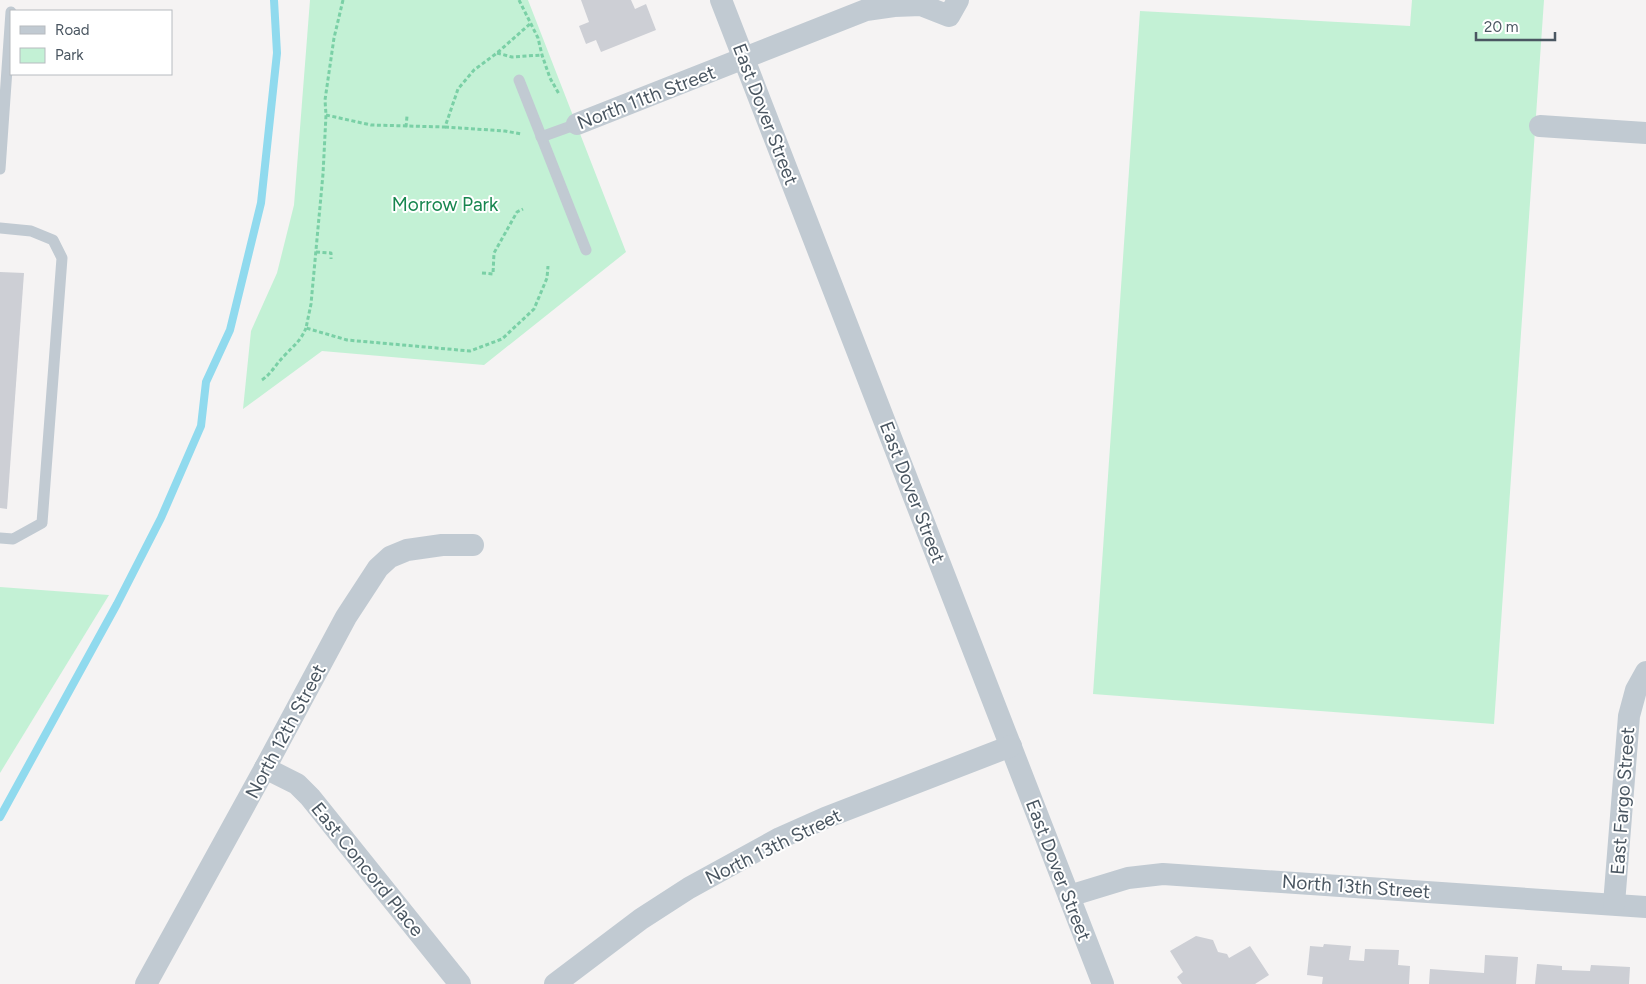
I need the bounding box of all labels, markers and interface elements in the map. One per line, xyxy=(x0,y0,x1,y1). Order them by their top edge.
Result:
legend xyxy=(10,10,172,75)
scale bar xyxy=(1476,10,1555,42)
text: 20 m xyxy=(1484,18,1518,36)
text: Road xyxy=(55,21,90,39)
street label: East Dover Street xyxy=(728,40,803,188)
text: Park xyxy=(55,46,84,64)
street label: North 11th Street xyxy=(574,61,718,134)
park label: Morrow Park xyxy=(392,193,499,216)
street label: East Dover Street xyxy=(875,418,950,566)
street label: North 12th Street xyxy=(240,660,331,802)
street label: East Fargo Street xyxy=(1606,726,1639,876)
street label: East Dover Street xyxy=(1021,796,1096,944)
street label: East Concord Place xyxy=(306,798,429,941)
street label: North 13th Street xyxy=(701,804,845,889)
street label: North 13th Street xyxy=(1281,870,1431,903)

